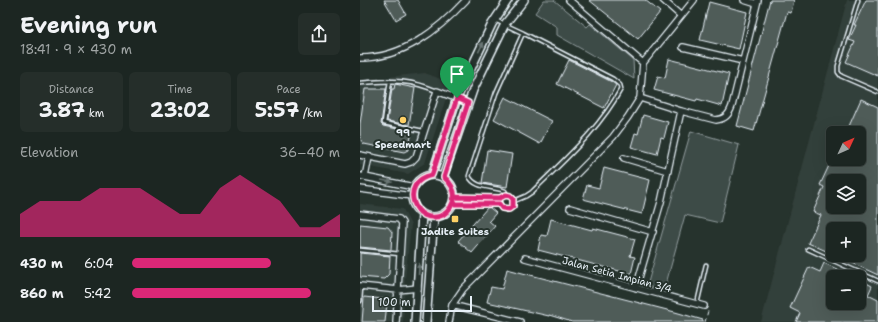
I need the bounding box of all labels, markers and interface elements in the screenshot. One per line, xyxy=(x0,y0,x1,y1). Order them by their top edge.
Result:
text: Evening run xyxy=(20,11,157,40)
button: share xyxy=(298,13,340,55)
text: 18:41 · 9 × 430 m xyxy=(20,41,132,58)
one-way arrow xyxy=(478,42,484,53)
pin xyxy=(440,57,474,98)
icon: arrive xyxy=(446,63,468,85)
text: Distance xyxy=(49,82,94,97)
text: Time xyxy=(167,82,193,97)
text: Pace xyxy=(277,82,301,97)
text: 3.87 xyxy=(38,97,85,123)
text: 23:02 xyxy=(150,97,210,123)
text: 5:57 xyxy=(255,97,299,123)
text: km xyxy=(85,106,104,121)
text: /km xyxy=(299,106,323,121)
marker: 99 Speedmart xyxy=(398,115,408,125)
place label: 99 Speedmart xyxy=(375,126,431,151)
north arrow xyxy=(826,126,866,166)
map controls xyxy=(826,126,866,310)
text: Elevation xyxy=(20,144,78,161)
text: 36–40 m xyxy=(279,144,340,161)
button: layers xyxy=(826,174,866,214)
one-way arrow xyxy=(381,178,393,184)
marker: Jadite Suites xyxy=(450,214,460,224)
button: + xyxy=(826,222,866,262)
place label: Jadite Suites xyxy=(421,225,489,238)
street label: Jalan Setia Impian 3/4 xyxy=(561,254,673,295)
text: 430 m xyxy=(20,255,63,272)
text: 6:04 xyxy=(84,255,114,272)
one-way arrow xyxy=(415,263,422,275)
button: − xyxy=(826,270,866,310)
text: 860 m xyxy=(20,285,64,302)
text: 5:42 xyxy=(84,285,112,302)
scale bar xyxy=(372,294,472,313)
text: 100 m xyxy=(378,295,411,310)

